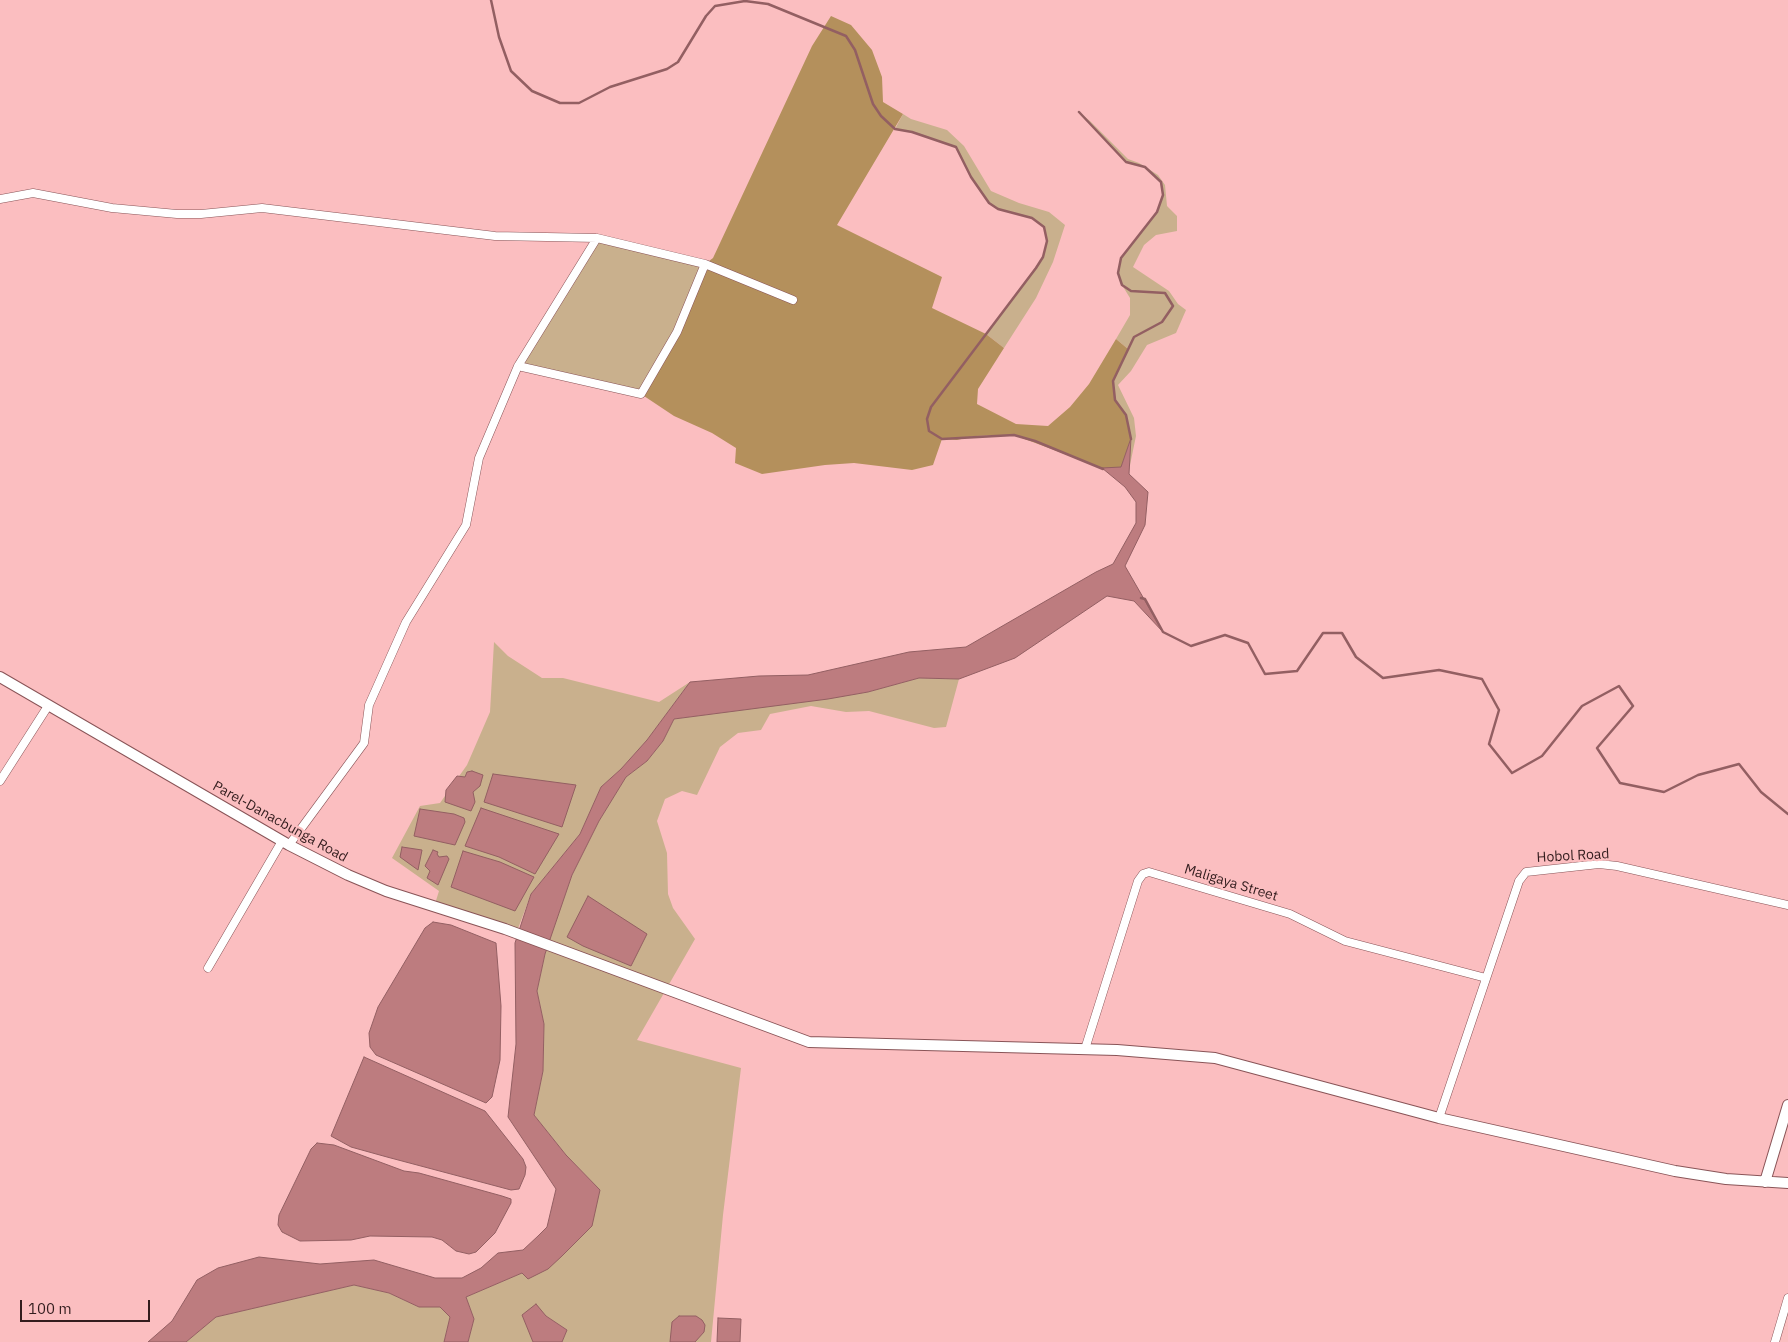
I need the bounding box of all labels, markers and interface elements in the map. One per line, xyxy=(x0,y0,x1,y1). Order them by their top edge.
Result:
street label: Parel-Danacbunga Road xyxy=(210,778,350,866)
street label: Hobol Road xyxy=(1536,846,1610,866)
street label: Maligaya Street xyxy=(1182,861,1280,905)
scale bar xyxy=(22,1290,152,1322)
text: 100 m xyxy=(28,1299,72,1318)

